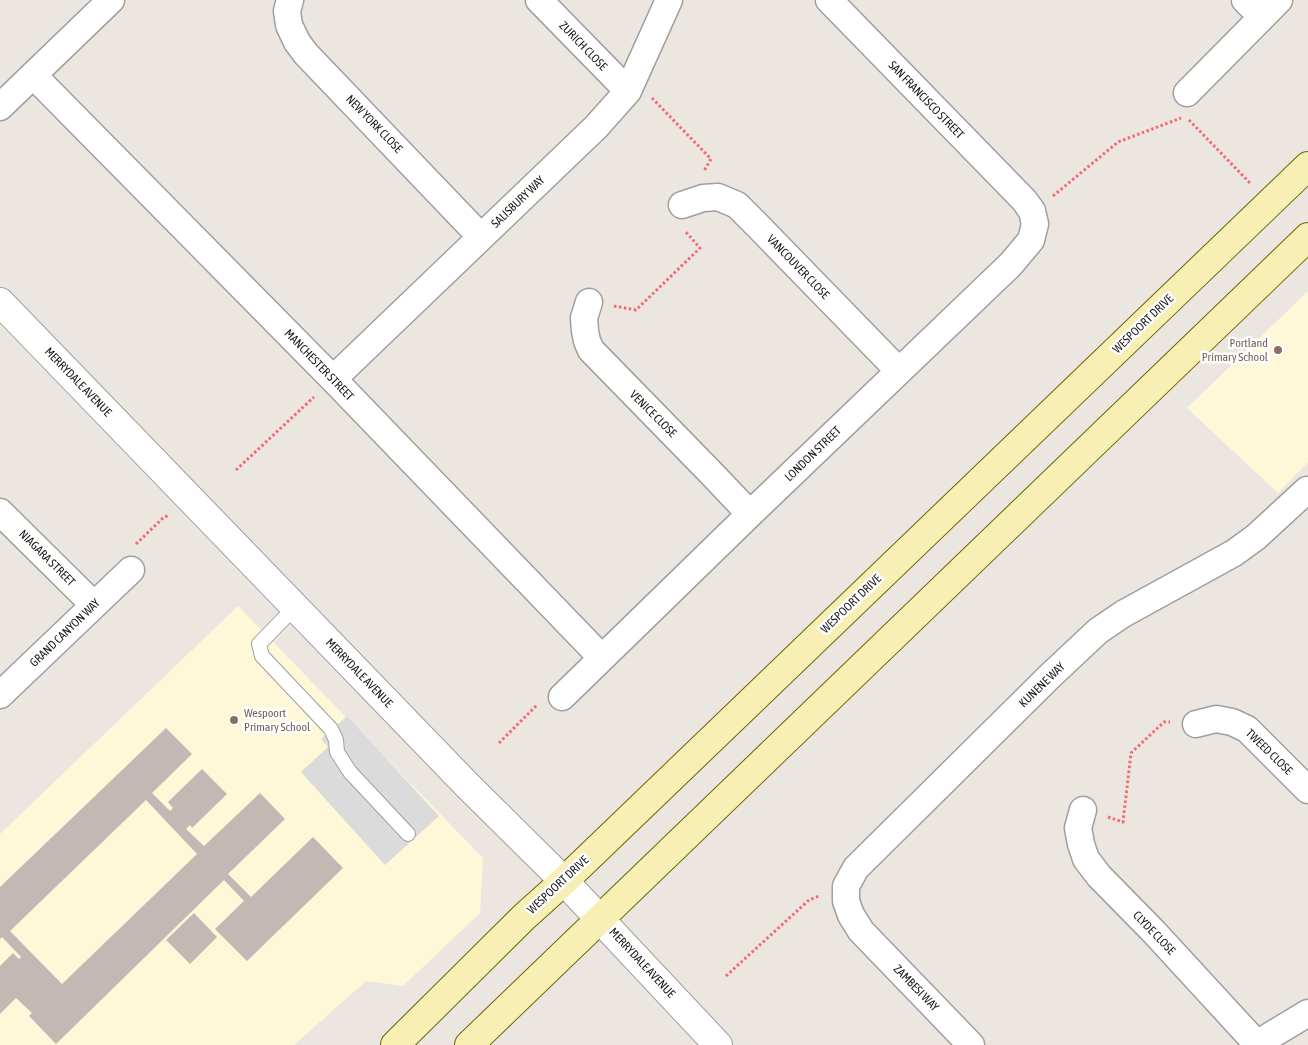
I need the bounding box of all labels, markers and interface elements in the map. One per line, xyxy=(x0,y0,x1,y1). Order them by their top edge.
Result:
street label: ZURICH CLOSE xyxy=(556,19,610,73)
street label: SAN FRANCISCO STREET xyxy=(885,58,967,142)
street label: NEW YORK CLOSE xyxy=(343,92,405,156)
street label: SALISBURY WAY xyxy=(488,173,548,231)
street label: VANCOUVER CLOSE xyxy=(764,232,832,302)
street label: WESPOORT DRIVE xyxy=(1110,292,1176,356)
street label: MANCHESTER STREET xyxy=(281,326,357,404)
place label: Portland Primary School xyxy=(1202,336,1268,364)
marker: Portland Primary School xyxy=(1272,344,1284,356)
street label: MERRYDALE AVENUE xyxy=(41,345,115,419)
street label: VENICE CLOSE xyxy=(627,388,679,440)
street label: LONDON STREET xyxy=(782,424,844,484)
street label: NIAGARA STREET xyxy=(16,527,78,589)
street label: WESPOORT DRIVE xyxy=(818,572,884,636)
street label: GRAND CANYON WAY xyxy=(27,596,103,670)
street label: MERRYDALE AVENUE xyxy=(322,636,396,710)
street label: KUNENE WAY xyxy=(1016,660,1068,710)
place label: Wespoort Primary School xyxy=(244,706,310,734)
marker: Wespoort Primary School xyxy=(228,714,240,726)
street label: TWEED CLOSE xyxy=(1243,726,1295,778)
street label: WESPOORT DRIVE xyxy=(524,853,592,917)
street label: CLYDE CLOSE xyxy=(1130,908,1178,958)
street label: MERRYDALE AVENUE xyxy=(606,925,678,1001)
street label: ZAMBESI WAY xyxy=(890,962,942,1014)

